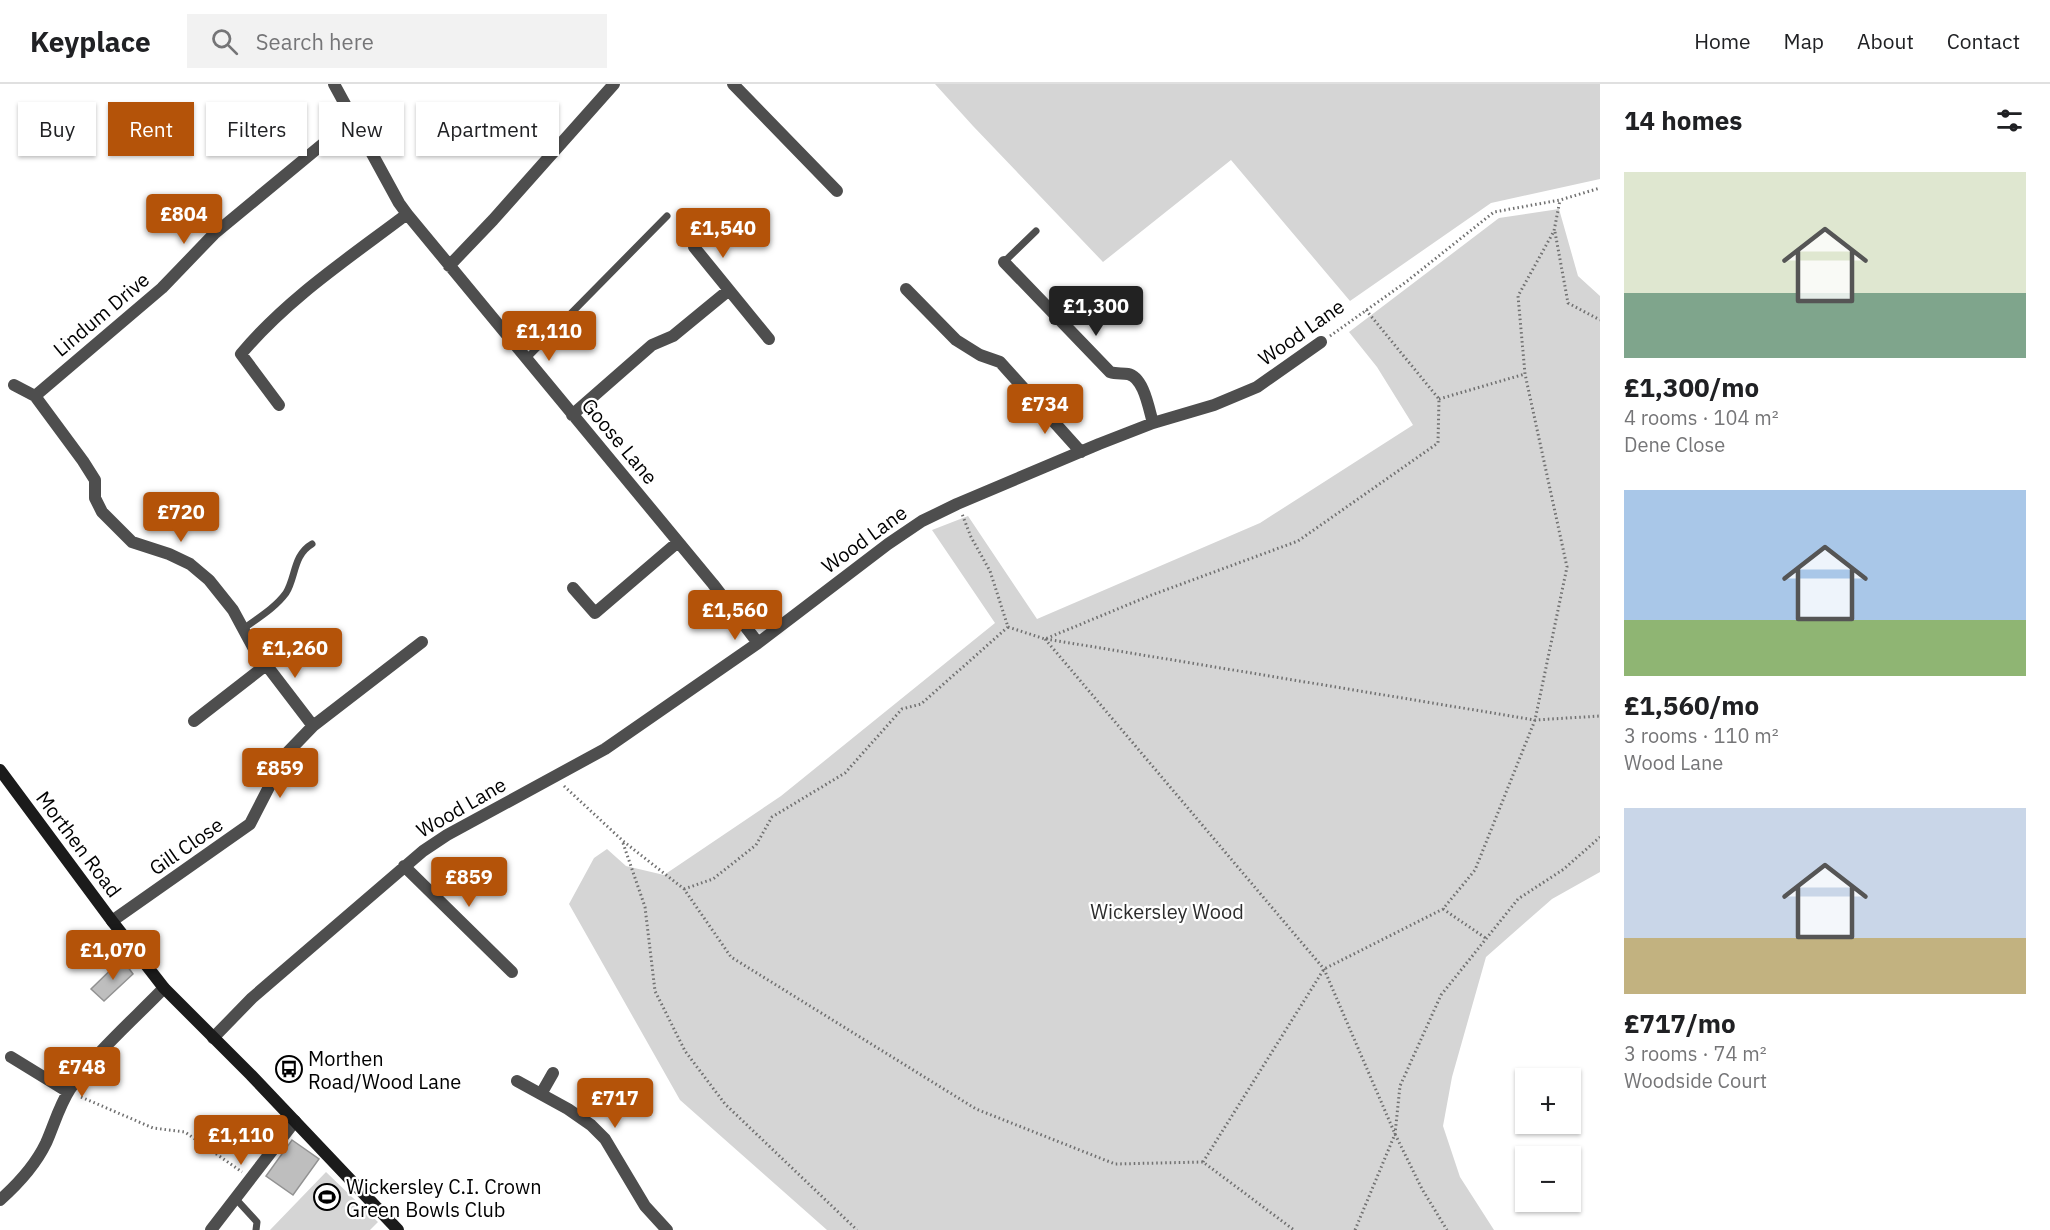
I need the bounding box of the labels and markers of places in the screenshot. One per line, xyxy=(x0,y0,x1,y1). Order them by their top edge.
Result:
pin: £804 xyxy=(148,194,220,245)
pin: £1,540 xyxy=(674,208,772,259)
pin: £1,300 xyxy=(1047,286,1145,337)
pin: £1,110 xyxy=(500,311,598,362)
pin: £734 xyxy=(1009,384,1081,435)
pin: £720 xyxy=(145,492,217,543)
pin: £1,560 xyxy=(686,590,784,641)
pin: £1,260 xyxy=(246,628,344,679)
pin: £859 xyxy=(244,748,316,799)
pin: £859 xyxy=(433,857,505,908)
pin: £1,070 xyxy=(64,930,162,981)
place label: Morthen Road/Wood Lane xyxy=(308,1045,461,1095)
pin: £748 xyxy=(46,1047,118,1098)
bus stop icon: Morthen Road/Wood Lane xyxy=(274,1054,304,1084)
pin: £717 xyxy=(579,1078,651,1129)
pin: £1,110 xyxy=(192,1115,290,1166)
place label: Wickersley C.I. Crown Green Bowls Club xyxy=(346,1173,542,1223)
sports icon: Wickersley C.I. Crown Green Bowls Club xyxy=(312,1182,342,1212)

